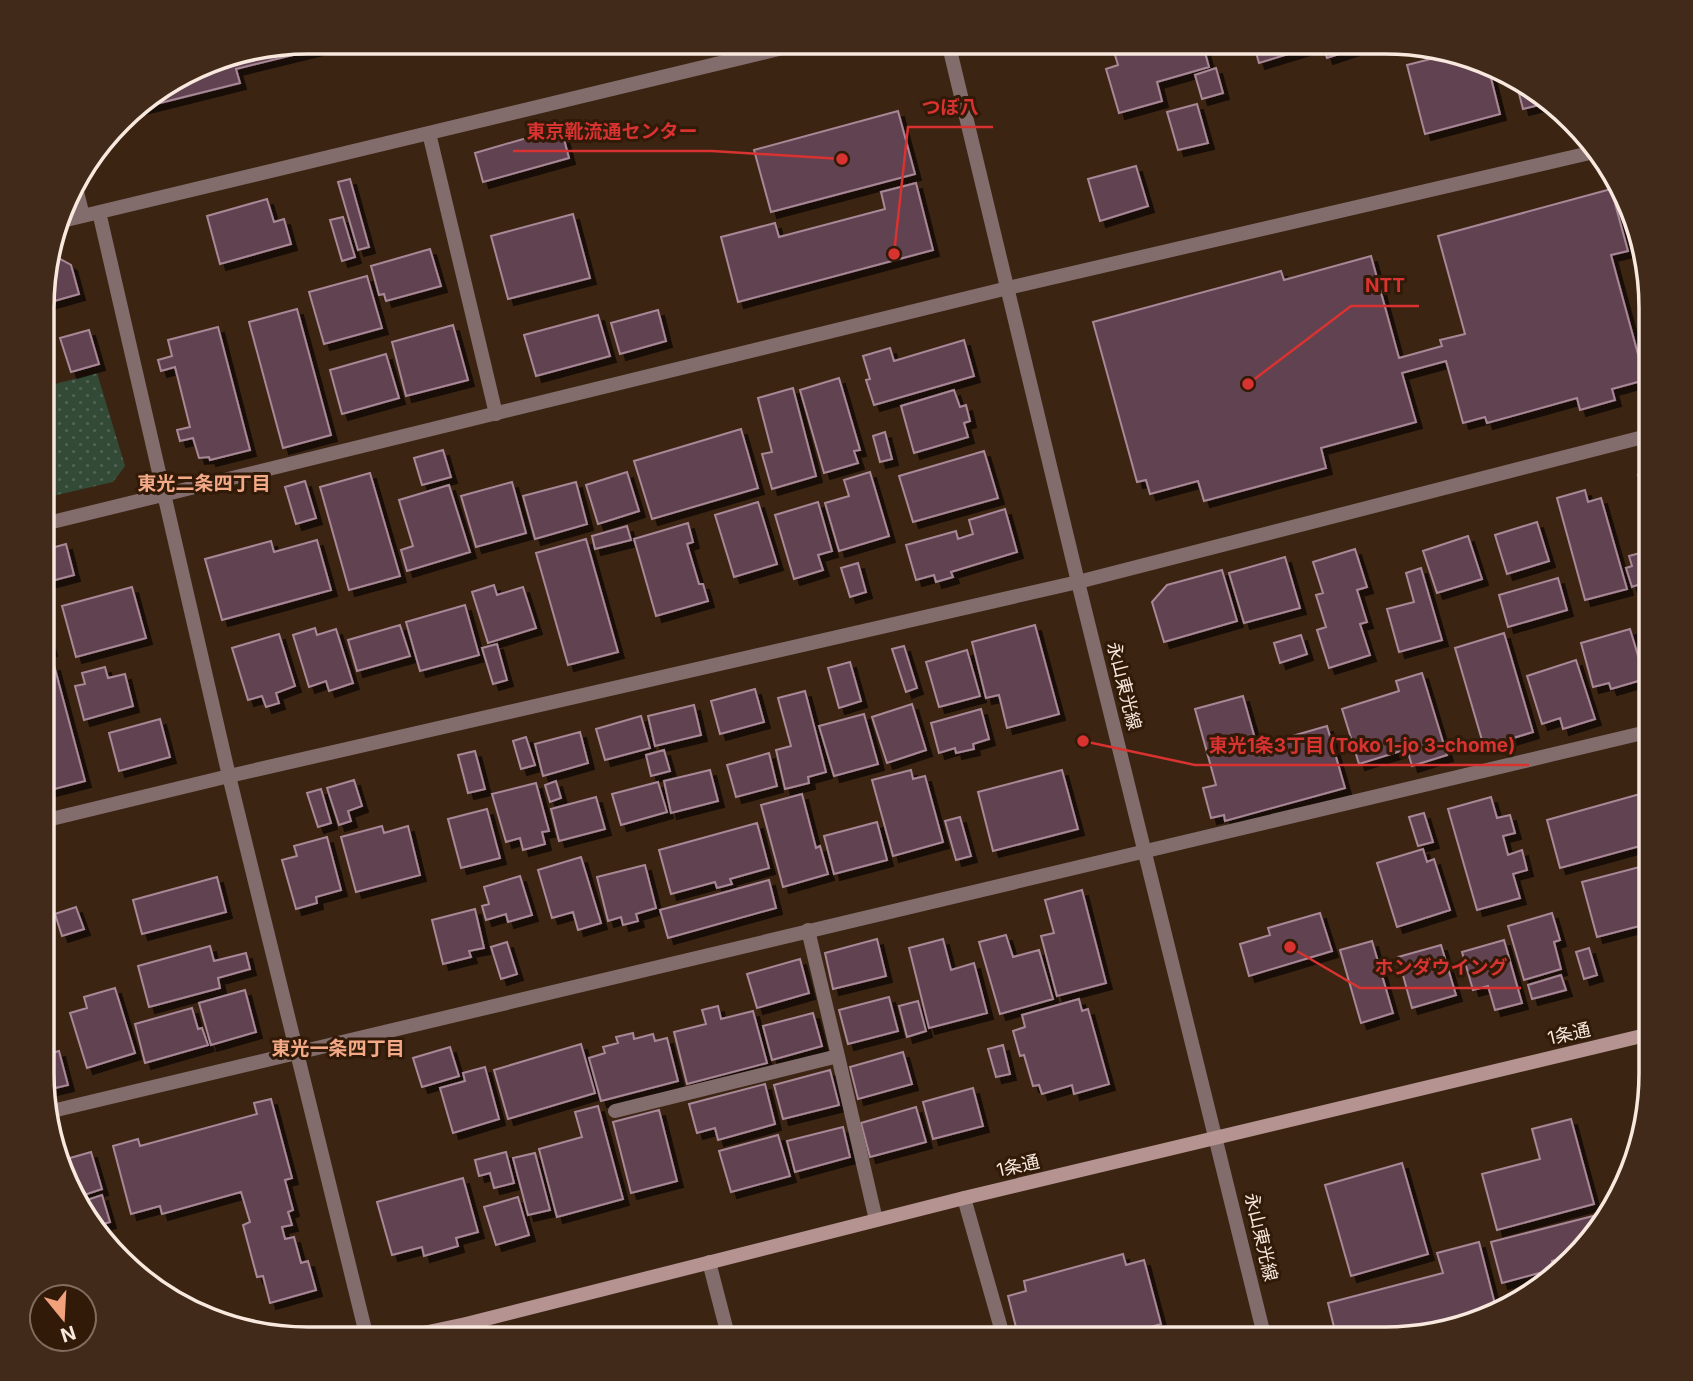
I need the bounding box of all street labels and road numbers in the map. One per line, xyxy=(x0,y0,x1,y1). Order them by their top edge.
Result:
street label: 永山東光線 xyxy=(1103,640,1146,732)
street label: 1条通 xyxy=(1545,1018,1592,1049)
street label: 1条通 xyxy=(994,1150,1041,1181)
street label: 永山東光線 xyxy=(1241,1191,1282,1283)

